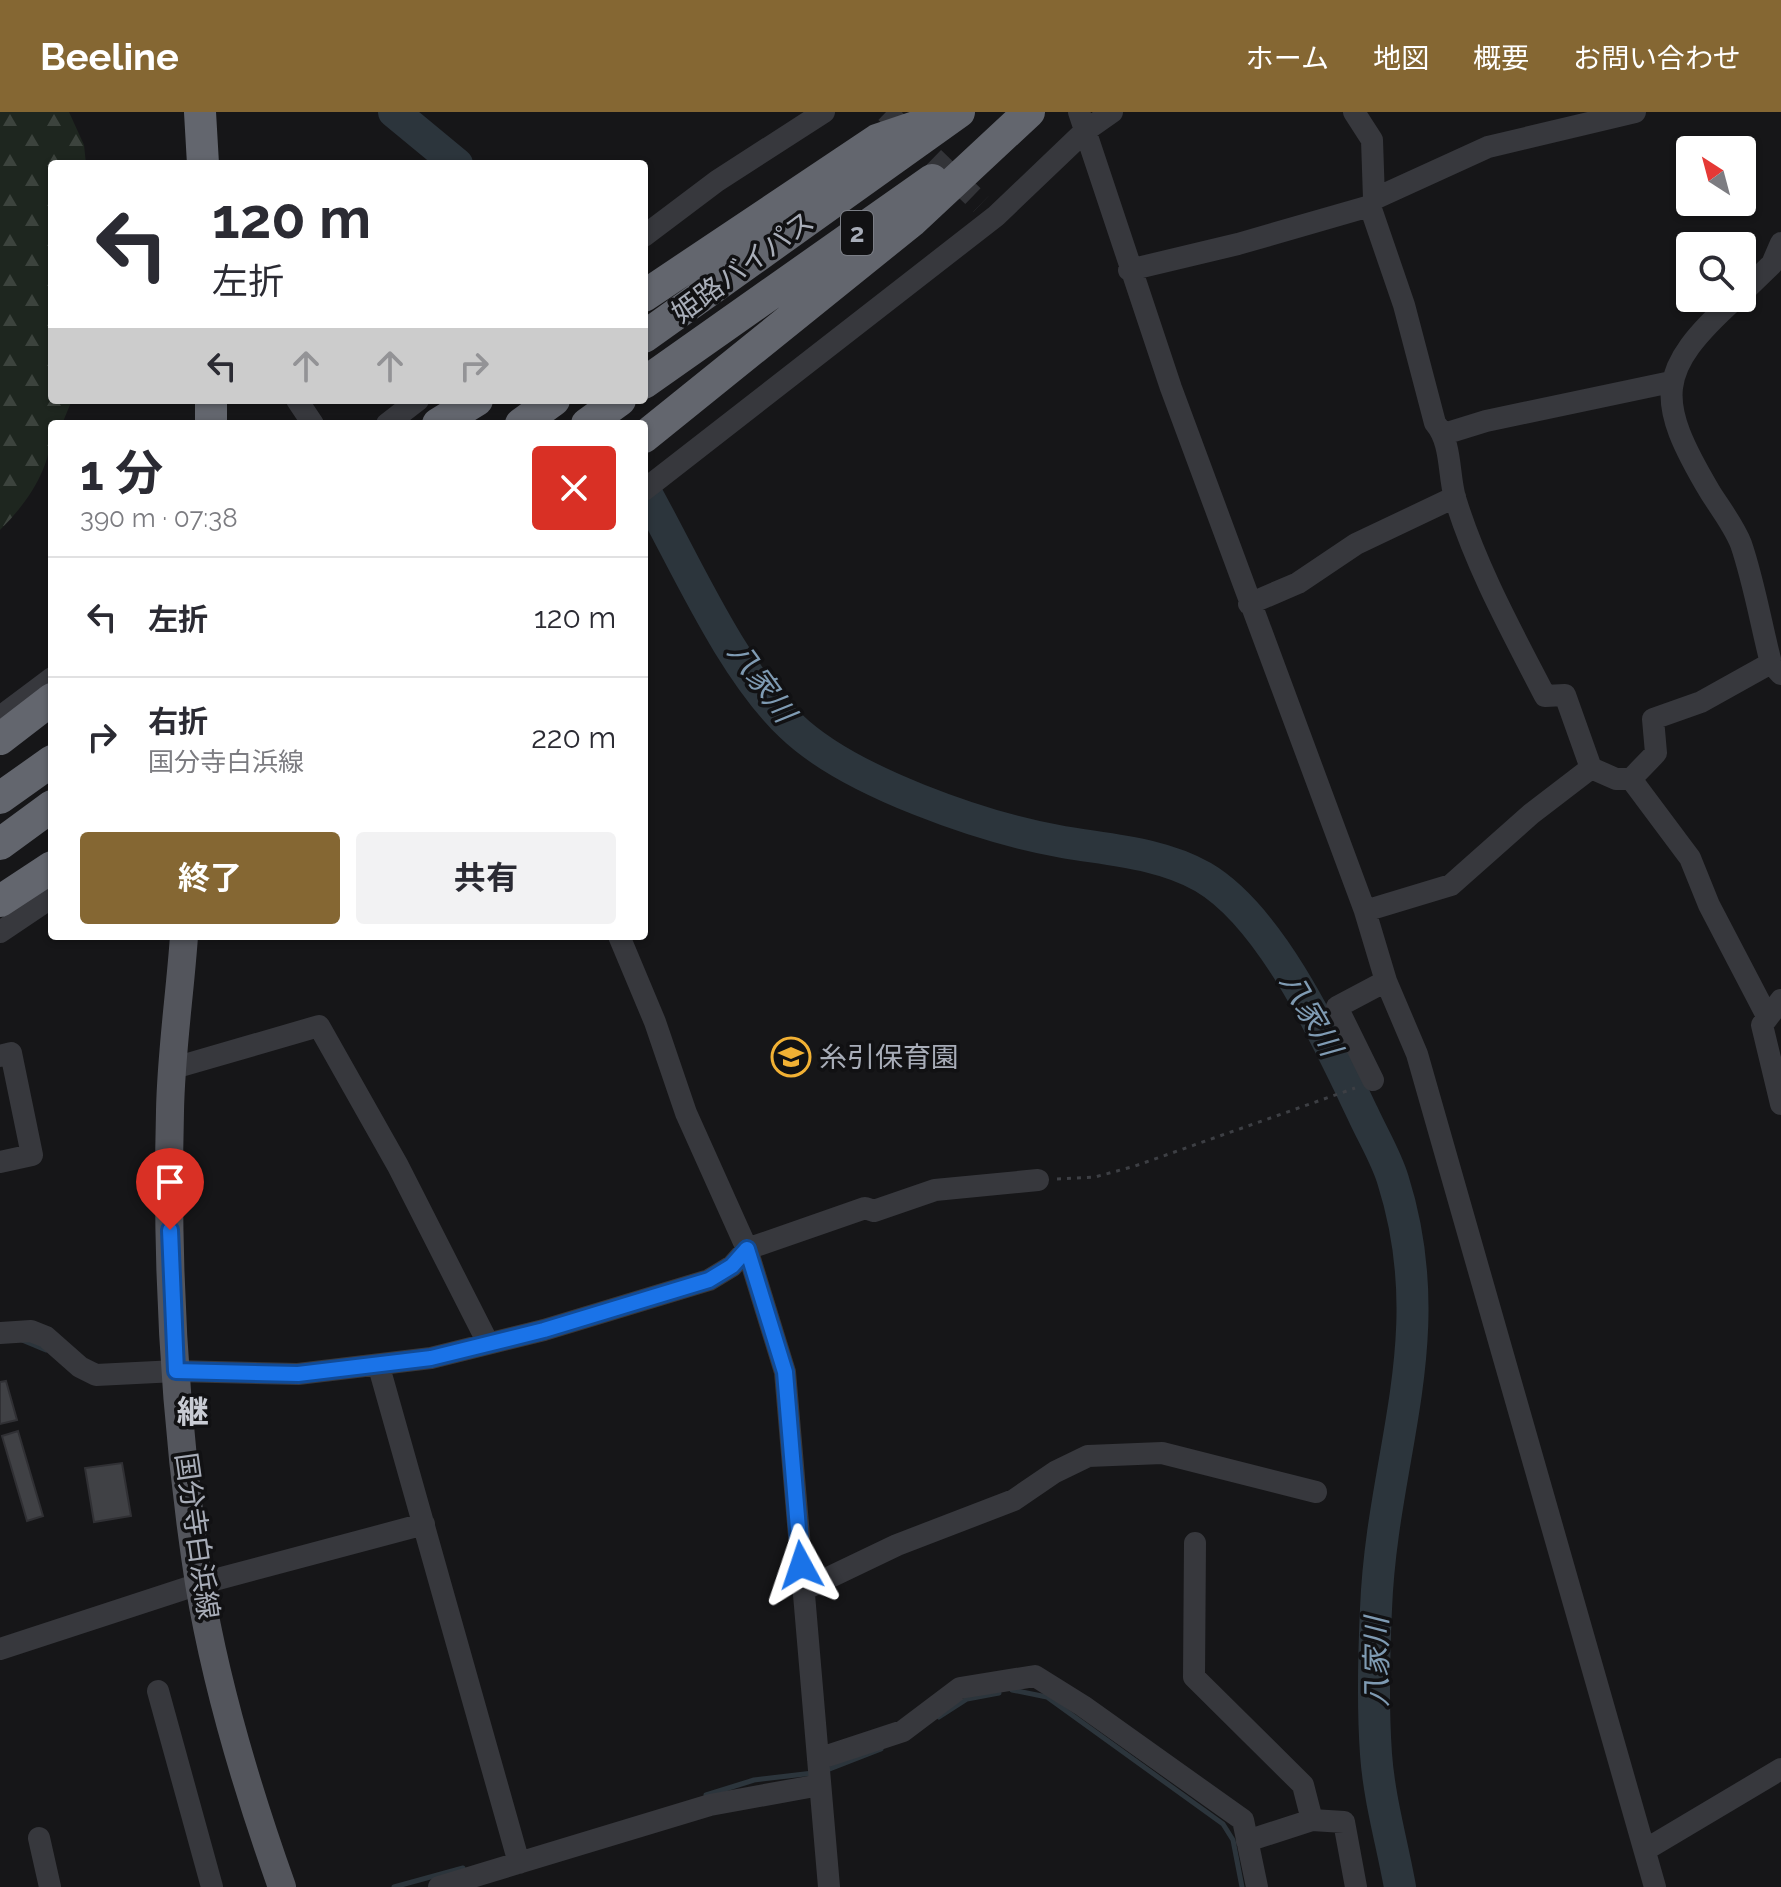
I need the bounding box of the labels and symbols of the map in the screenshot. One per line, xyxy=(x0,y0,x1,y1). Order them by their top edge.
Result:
north arrow xyxy=(1676,136,1756,216)
street label: 姫路バイパス xyxy=(666,204,820,330)
road number: 2 xyxy=(841,211,873,255)
water label: 八家川 xyxy=(721,635,804,731)
water label: 八家川 xyxy=(1273,966,1350,1064)
school or university icon: 糸引保育園 xyxy=(770,1036,812,1078)
place label: 糸引保育園 xyxy=(819,1041,959,1074)
pin xyxy=(136,1148,204,1230)
district label: 継 xyxy=(177,1393,209,1430)
street label: 国分寺白浜線 xyxy=(169,1451,225,1621)
position arrow xyxy=(759,1523,843,1607)
water label: 八家川 xyxy=(1359,1614,1394,1707)

